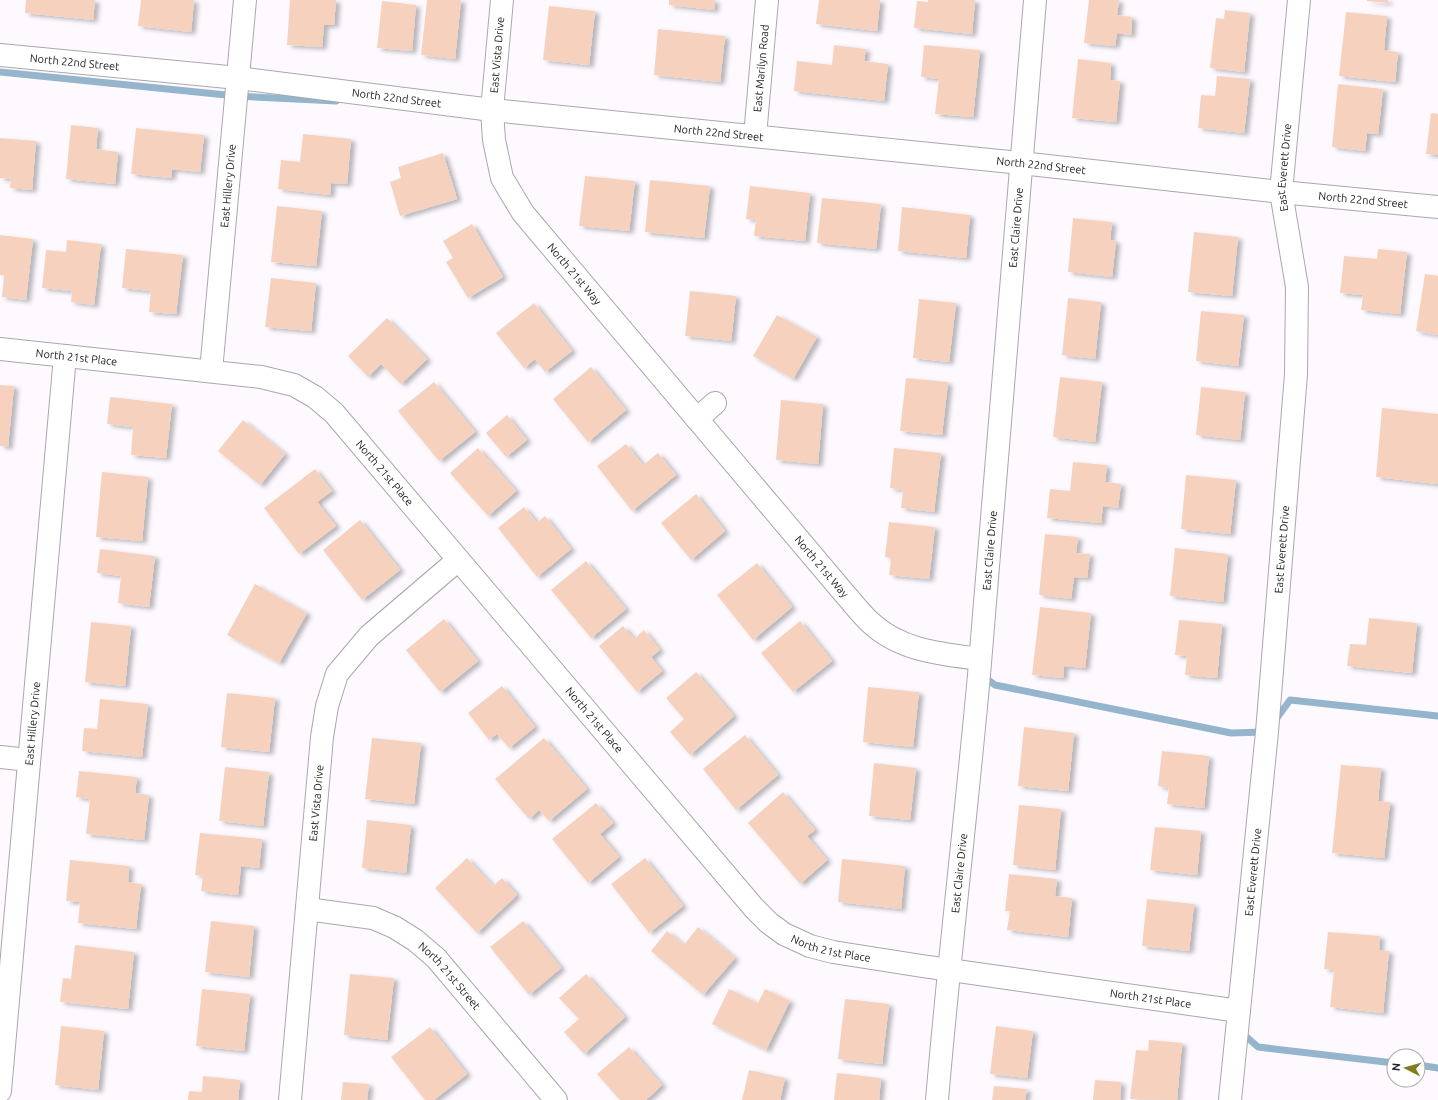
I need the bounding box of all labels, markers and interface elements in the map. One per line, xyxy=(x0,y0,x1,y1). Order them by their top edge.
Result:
street label: East Vista Drive xyxy=(488,16,506,94)
street label: East Marilyn Road xyxy=(751,24,771,113)
street label: North 22nd Street xyxy=(29,52,121,73)
street label: North 22nd Street xyxy=(351,86,443,110)
street label: North 22nd Street xyxy=(673,122,765,143)
street label: East Everett Drive xyxy=(1275,123,1293,212)
street label: East Hillery Drive xyxy=(218,143,238,228)
street label: North 22nd Street xyxy=(996,155,1087,176)
street label: East Claire Drive xyxy=(1007,187,1025,268)
street label: North 22nd Street xyxy=(1318,190,1409,210)
street label: North 21st Way xyxy=(545,241,604,308)
street label: North 21st Place xyxy=(35,347,118,368)
street label: North 21st Place xyxy=(354,438,416,508)
street label: East Everett Drive xyxy=(1272,505,1291,594)
street label: East Claire Drive xyxy=(980,510,999,591)
street label: North 21st Way xyxy=(792,533,851,600)
street label: East Hillery Drive xyxy=(23,681,42,766)
street label: North 21st Place xyxy=(563,685,626,755)
street label: East Vista Drive xyxy=(307,764,326,842)
street label: East Everett Drive xyxy=(1243,828,1263,917)
street label: East Claire Drive xyxy=(949,833,969,914)
street label: North 21st Place xyxy=(789,932,872,964)
street label: North 21st Street xyxy=(416,940,483,1012)
street label: North 21st Place xyxy=(1109,987,1192,1010)
north arrow xyxy=(1386,1048,1426,1088)
text: N xyxy=(1390,1062,1402,1072)

